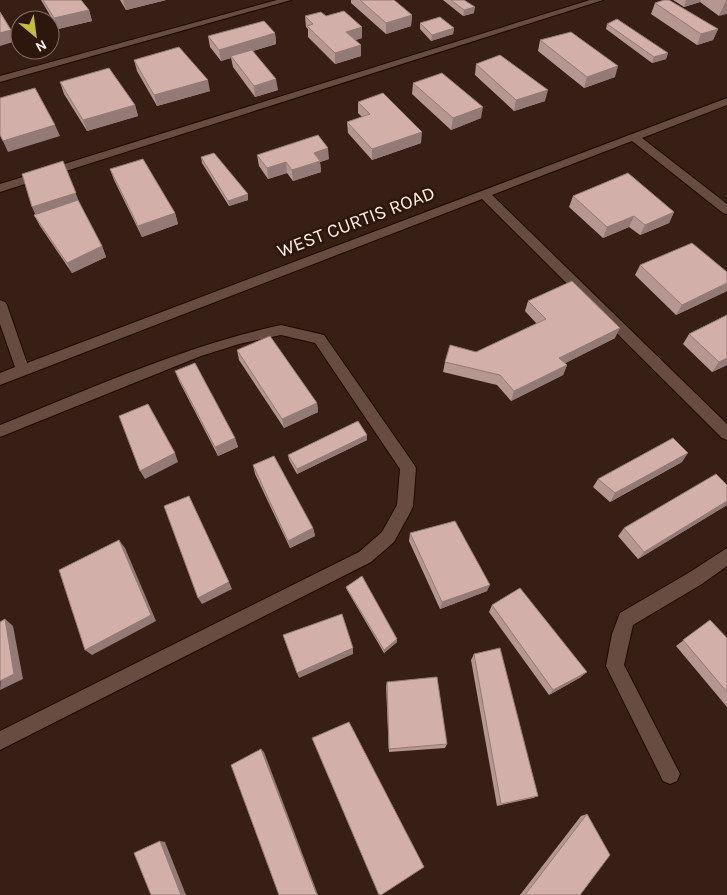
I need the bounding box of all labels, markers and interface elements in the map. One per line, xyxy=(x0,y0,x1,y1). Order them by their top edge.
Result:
north arrow xyxy=(10,10,60,60)
text: N xyxy=(33,36,50,56)
street label: WEST CURTIS ROAD xyxy=(274,182,438,262)

